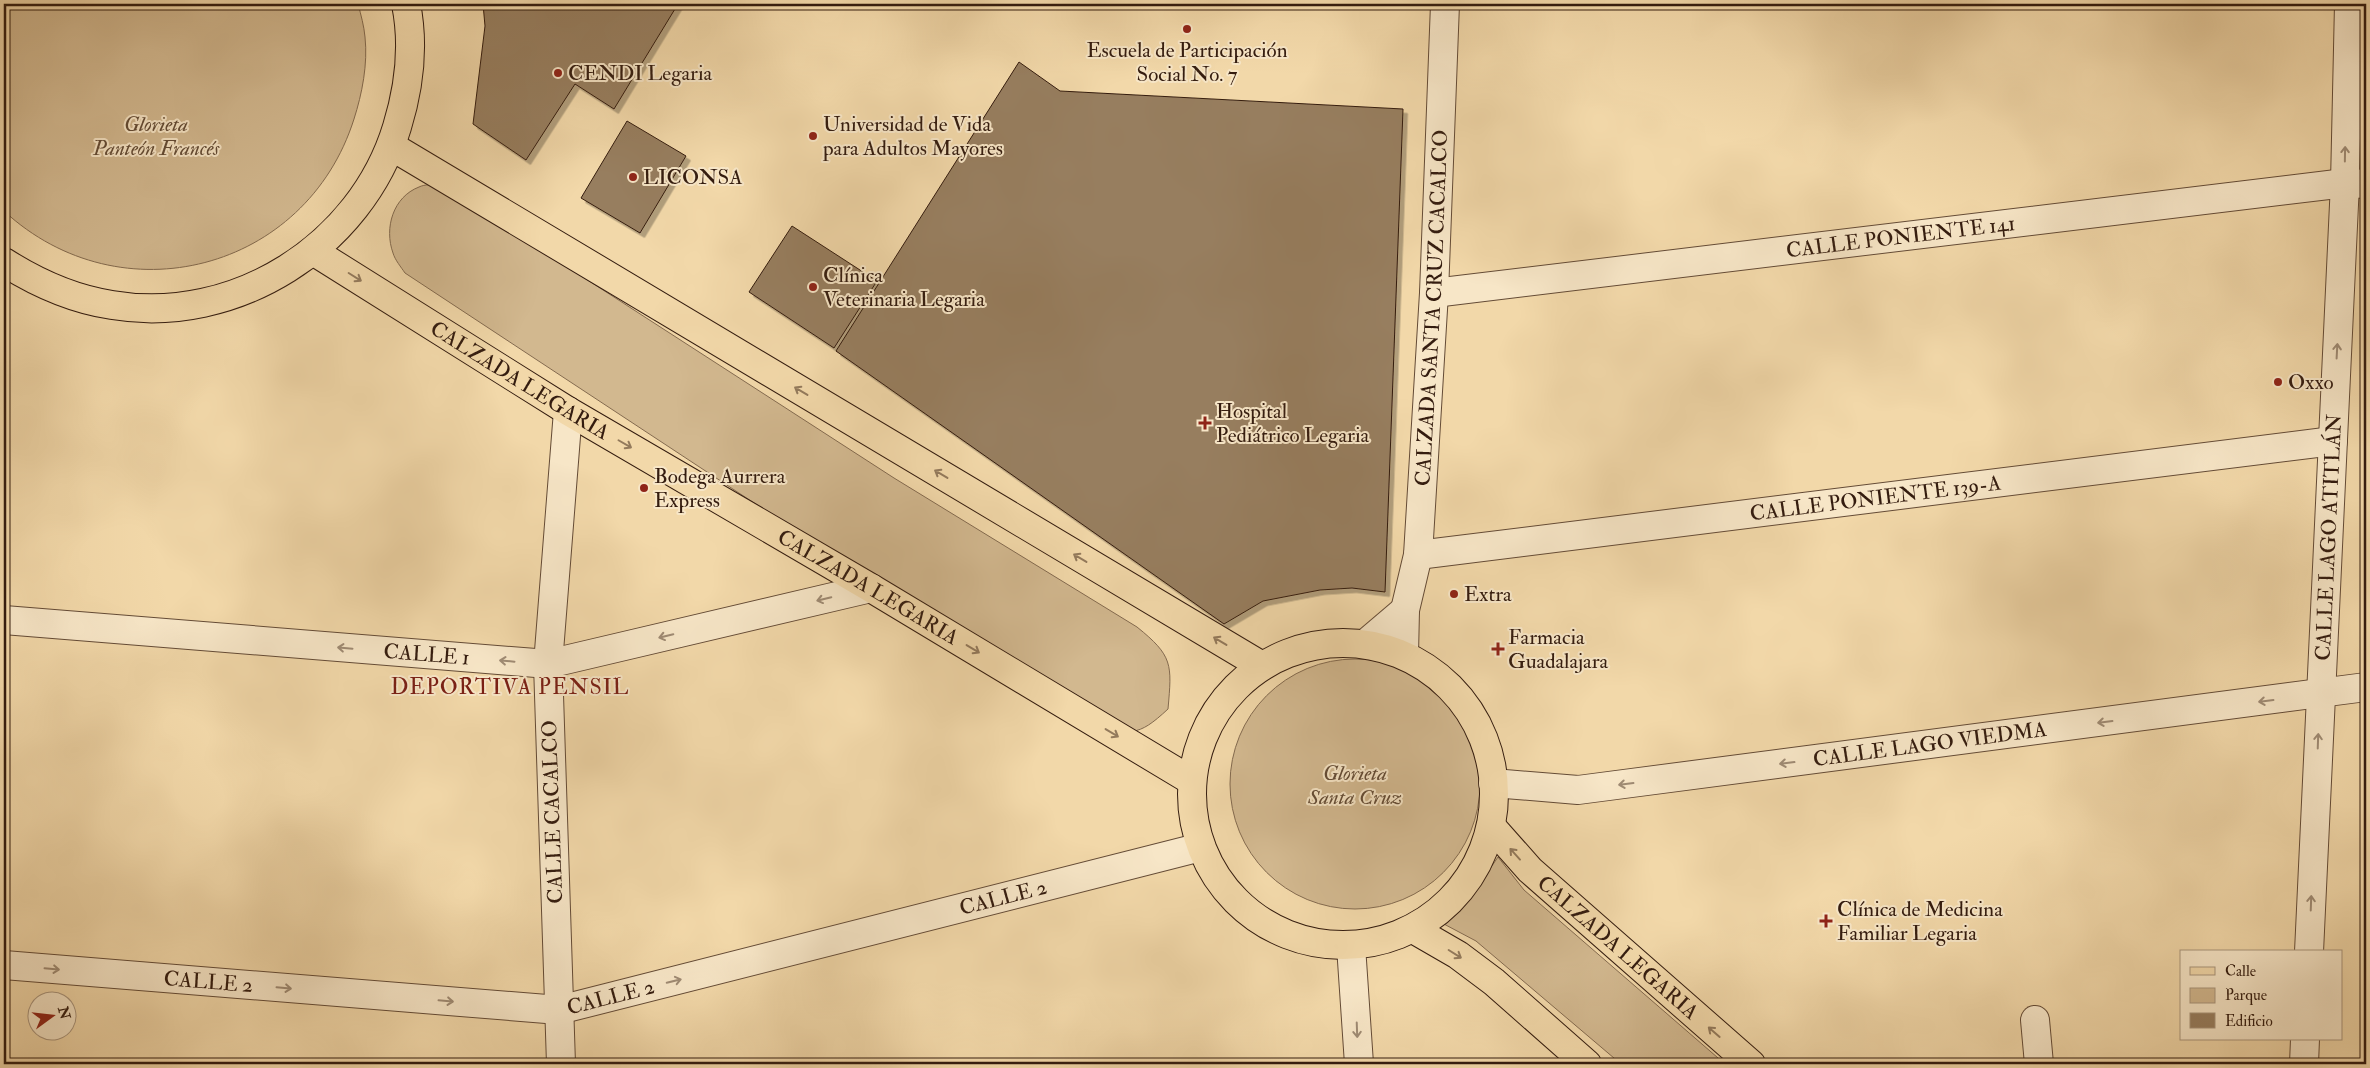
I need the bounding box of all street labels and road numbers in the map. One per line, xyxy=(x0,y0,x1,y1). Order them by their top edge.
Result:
street label: CALZADA SANTA CRUZ CACALCO xyxy=(1409,129,1454,487)
street label: CALLE PONIENTE 141 xyxy=(1785,210,2017,264)
street label: CALZADA LEGARIA xyxy=(425,315,614,446)
street label: CALLE LAGO ATITLÁN xyxy=(2310,413,2348,661)
street label: CALLE PONIENTE 139-A xyxy=(1748,469,2003,528)
street label: CALZADA LEGARIA xyxy=(773,523,963,652)
street label: CALLE 1 xyxy=(383,638,471,672)
street label: CALLE LAGO VIEDMA xyxy=(1811,716,2048,773)
street label: CALLE CACALCO xyxy=(536,720,569,904)
street label: CALZADA LEGARIA xyxy=(1532,870,1704,1026)
street label: CALLE 2 xyxy=(957,874,1050,922)
street label: CALLE 2 xyxy=(163,965,254,999)
street label: CALLE 2 xyxy=(564,973,657,1021)

